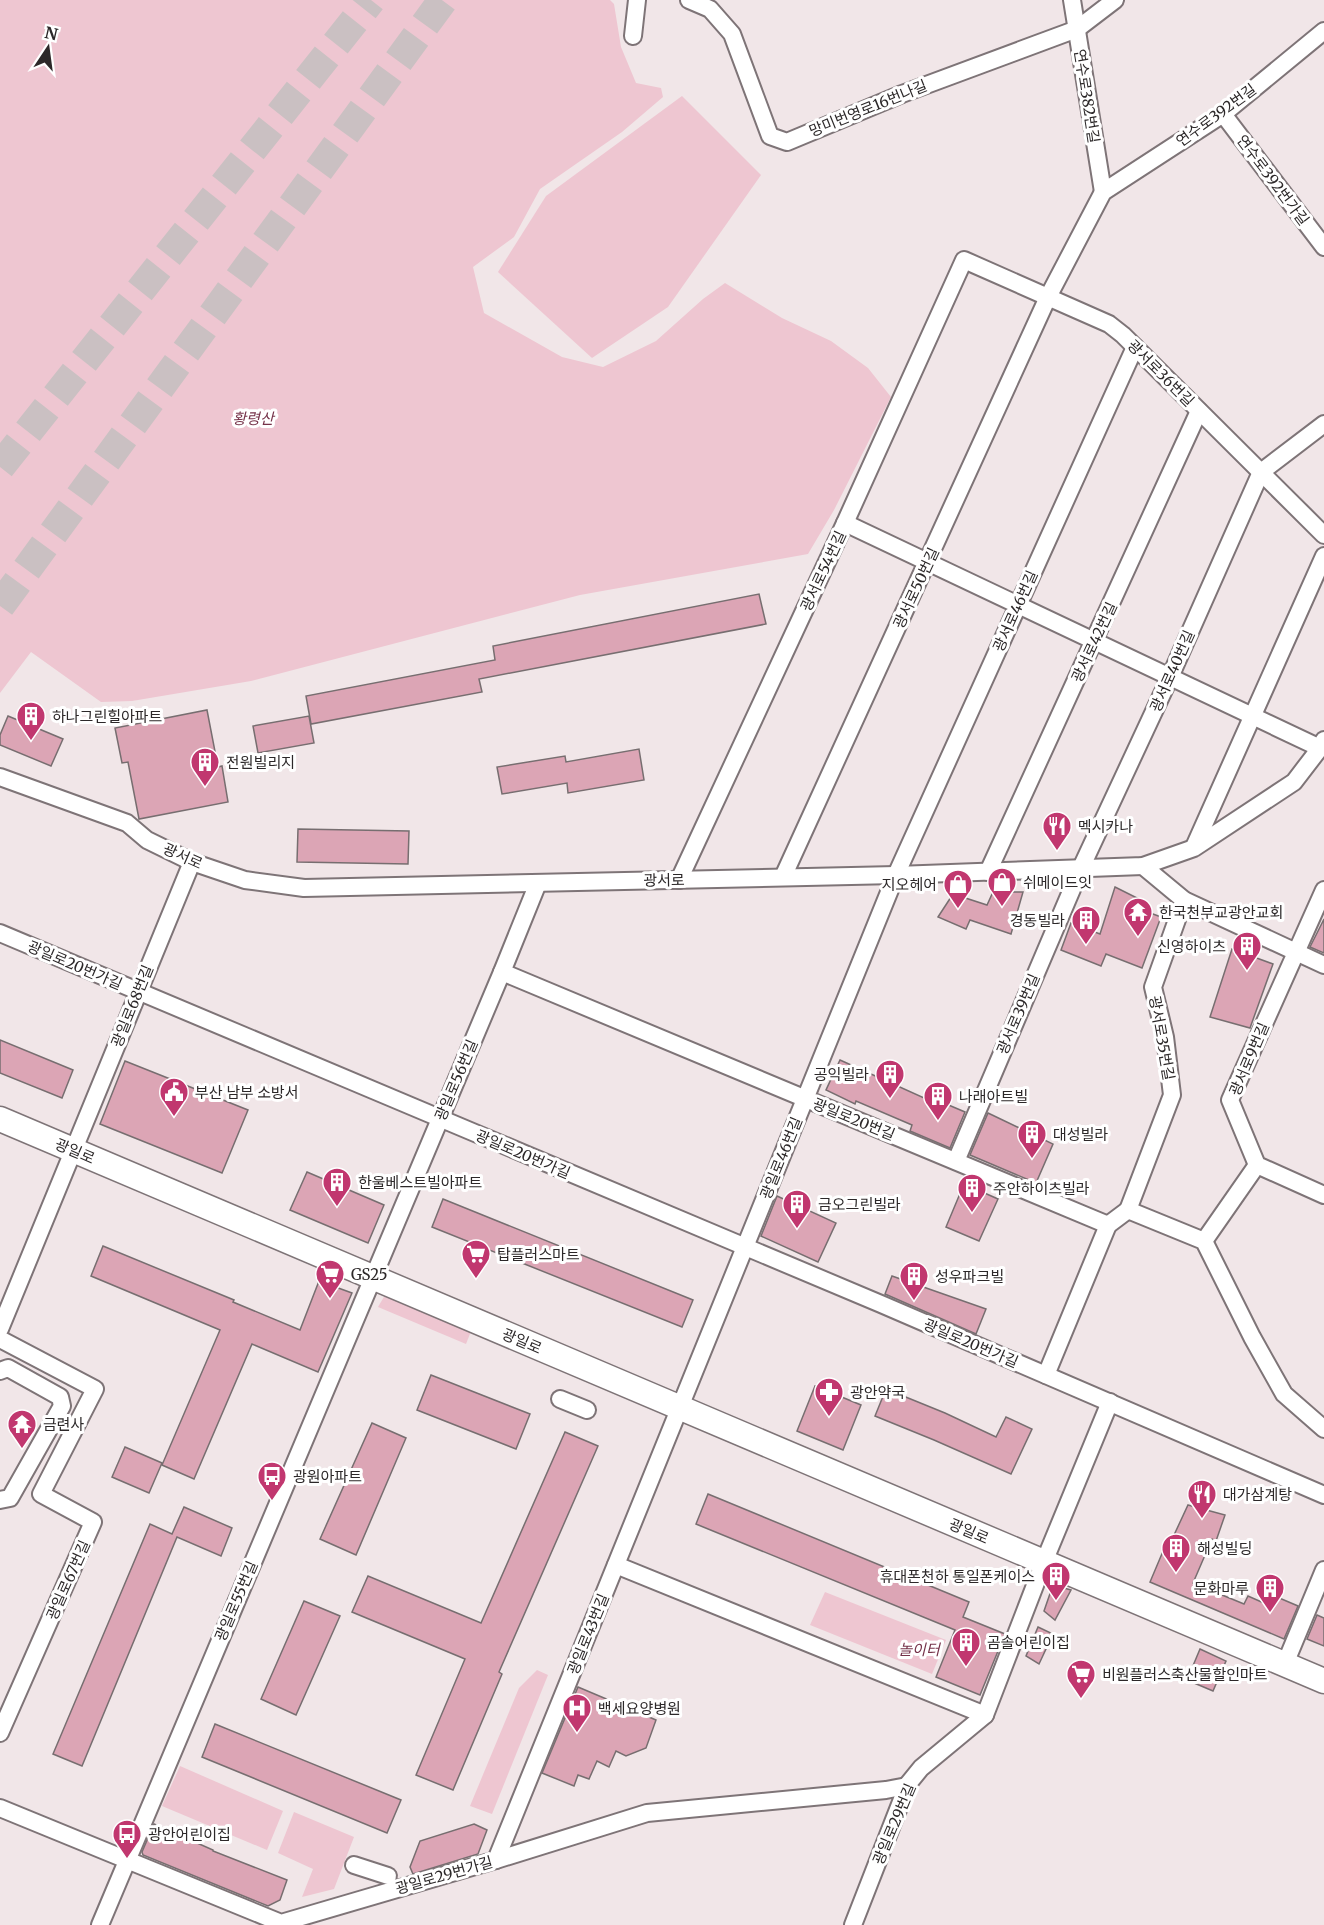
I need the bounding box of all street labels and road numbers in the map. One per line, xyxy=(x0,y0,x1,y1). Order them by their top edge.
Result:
street label: 연수로382번길 xyxy=(1070,48,1104,144)
street label: 망미번영로16번나길 xyxy=(806,76,930,140)
street label: 연수로392번길 xyxy=(1172,79,1260,151)
street label: 연수로392번가길 xyxy=(1233,131,1313,229)
street label: 광서로36번길 xyxy=(1124,336,1198,410)
street label: 광서로54번길 xyxy=(796,528,850,614)
street label: 광서로50번길 xyxy=(889,544,943,632)
street label: 광서로46번길 xyxy=(989,567,1041,655)
street label: 광서로42번길 xyxy=(1067,599,1121,685)
street label: 광서로40번길 xyxy=(1145,627,1199,715)
street label: 광서로 xyxy=(160,839,206,873)
street label: 광서로 xyxy=(643,870,685,890)
street label: 광일로20번가길 xyxy=(25,937,125,993)
street label: 광일로68번길 xyxy=(107,962,157,1050)
street label: 광서로39번길 xyxy=(992,971,1044,1057)
street label: 광서로35번길 xyxy=(1145,994,1179,1082)
street label: 광서로9번길 xyxy=(1225,1019,1273,1099)
street label: 광일로56번길 xyxy=(430,1036,482,1124)
street label: 광일로20번길 xyxy=(810,1094,898,1144)
street label: 광일로46번길 xyxy=(756,1114,806,1202)
street label: 광일로20번가길 xyxy=(473,1126,573,1182)
street label: 광일로 xyxy=(52,1134,98,1168)
street label: 광일로20번가길 xyxy=(921,1315,1021,1371)
street label: 광일로 xyxy=(499,1324,545,1358)
street label: 광일로 xyxy=(946,1514,992,1548)
street label: 광일로67번길 xyxy=(42,1537,94,1623)
street label: 광일로55번길 xyxy=(211,1558,261,1644)
street label: 광일로43번길 xyxy=(563,1591,613,1677)
street label: 광일로29번길 xyxy=(868,1780,920,1868)
street label: 광일로29번가길 xyxy=(393,1852,495,1898)

